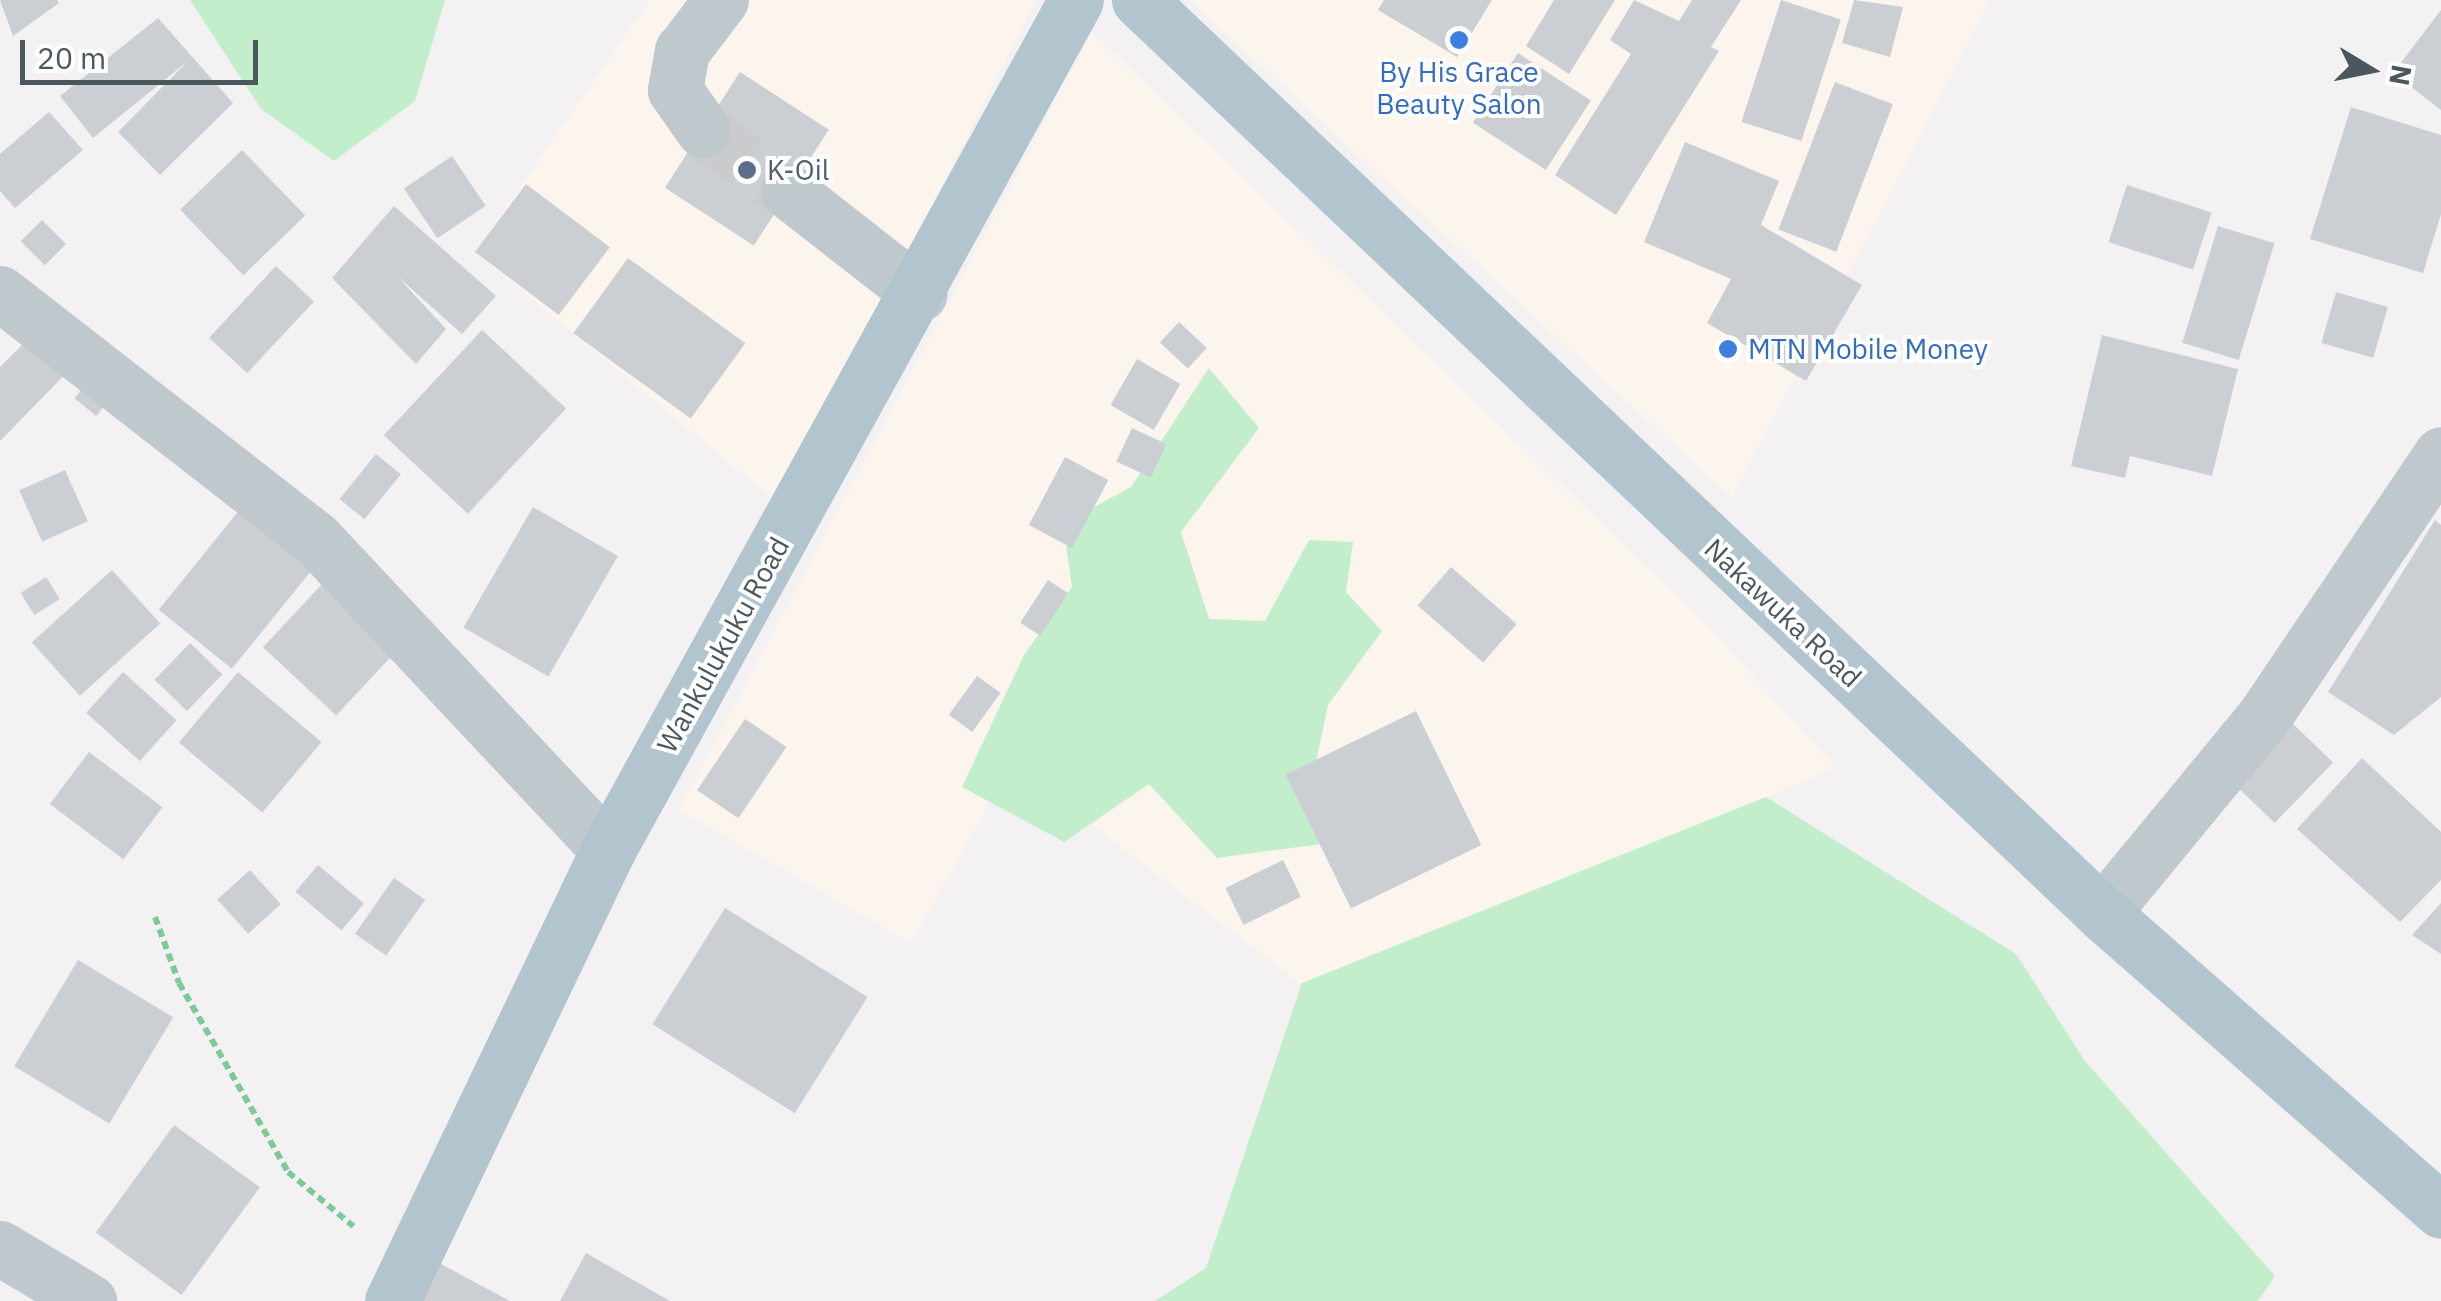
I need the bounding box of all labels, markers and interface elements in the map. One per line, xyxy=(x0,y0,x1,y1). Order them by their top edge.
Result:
scale bar xyxy=(25,20,262,82)
north arrow xyxy=(2321,20,2421,120)
marker: By His Grace Beauty Salon xyxy=(1448,29,1470,51)
text: 20 m xyxy=(37,38,106,77)
place label: By His Grace Beauty Salon xyxy=(1376,55,1542,121)
text: N xyxy=(2381,62,2421,88)
place label: K-Oil xyxy=(767,153,829,187)
marker: K-Oil xyxy=(736,159,758,181)
place label: MTN Mobile Money xyxy=(1748,332,1988,366)
marker: MTN Mobile Money xyxy=(1717,338,1739,360)
street label: Wankulukuku Road xyxy=(650,531,796,759)
street label: Nakawuka Road xyxy=(1698,532,1868,694)

